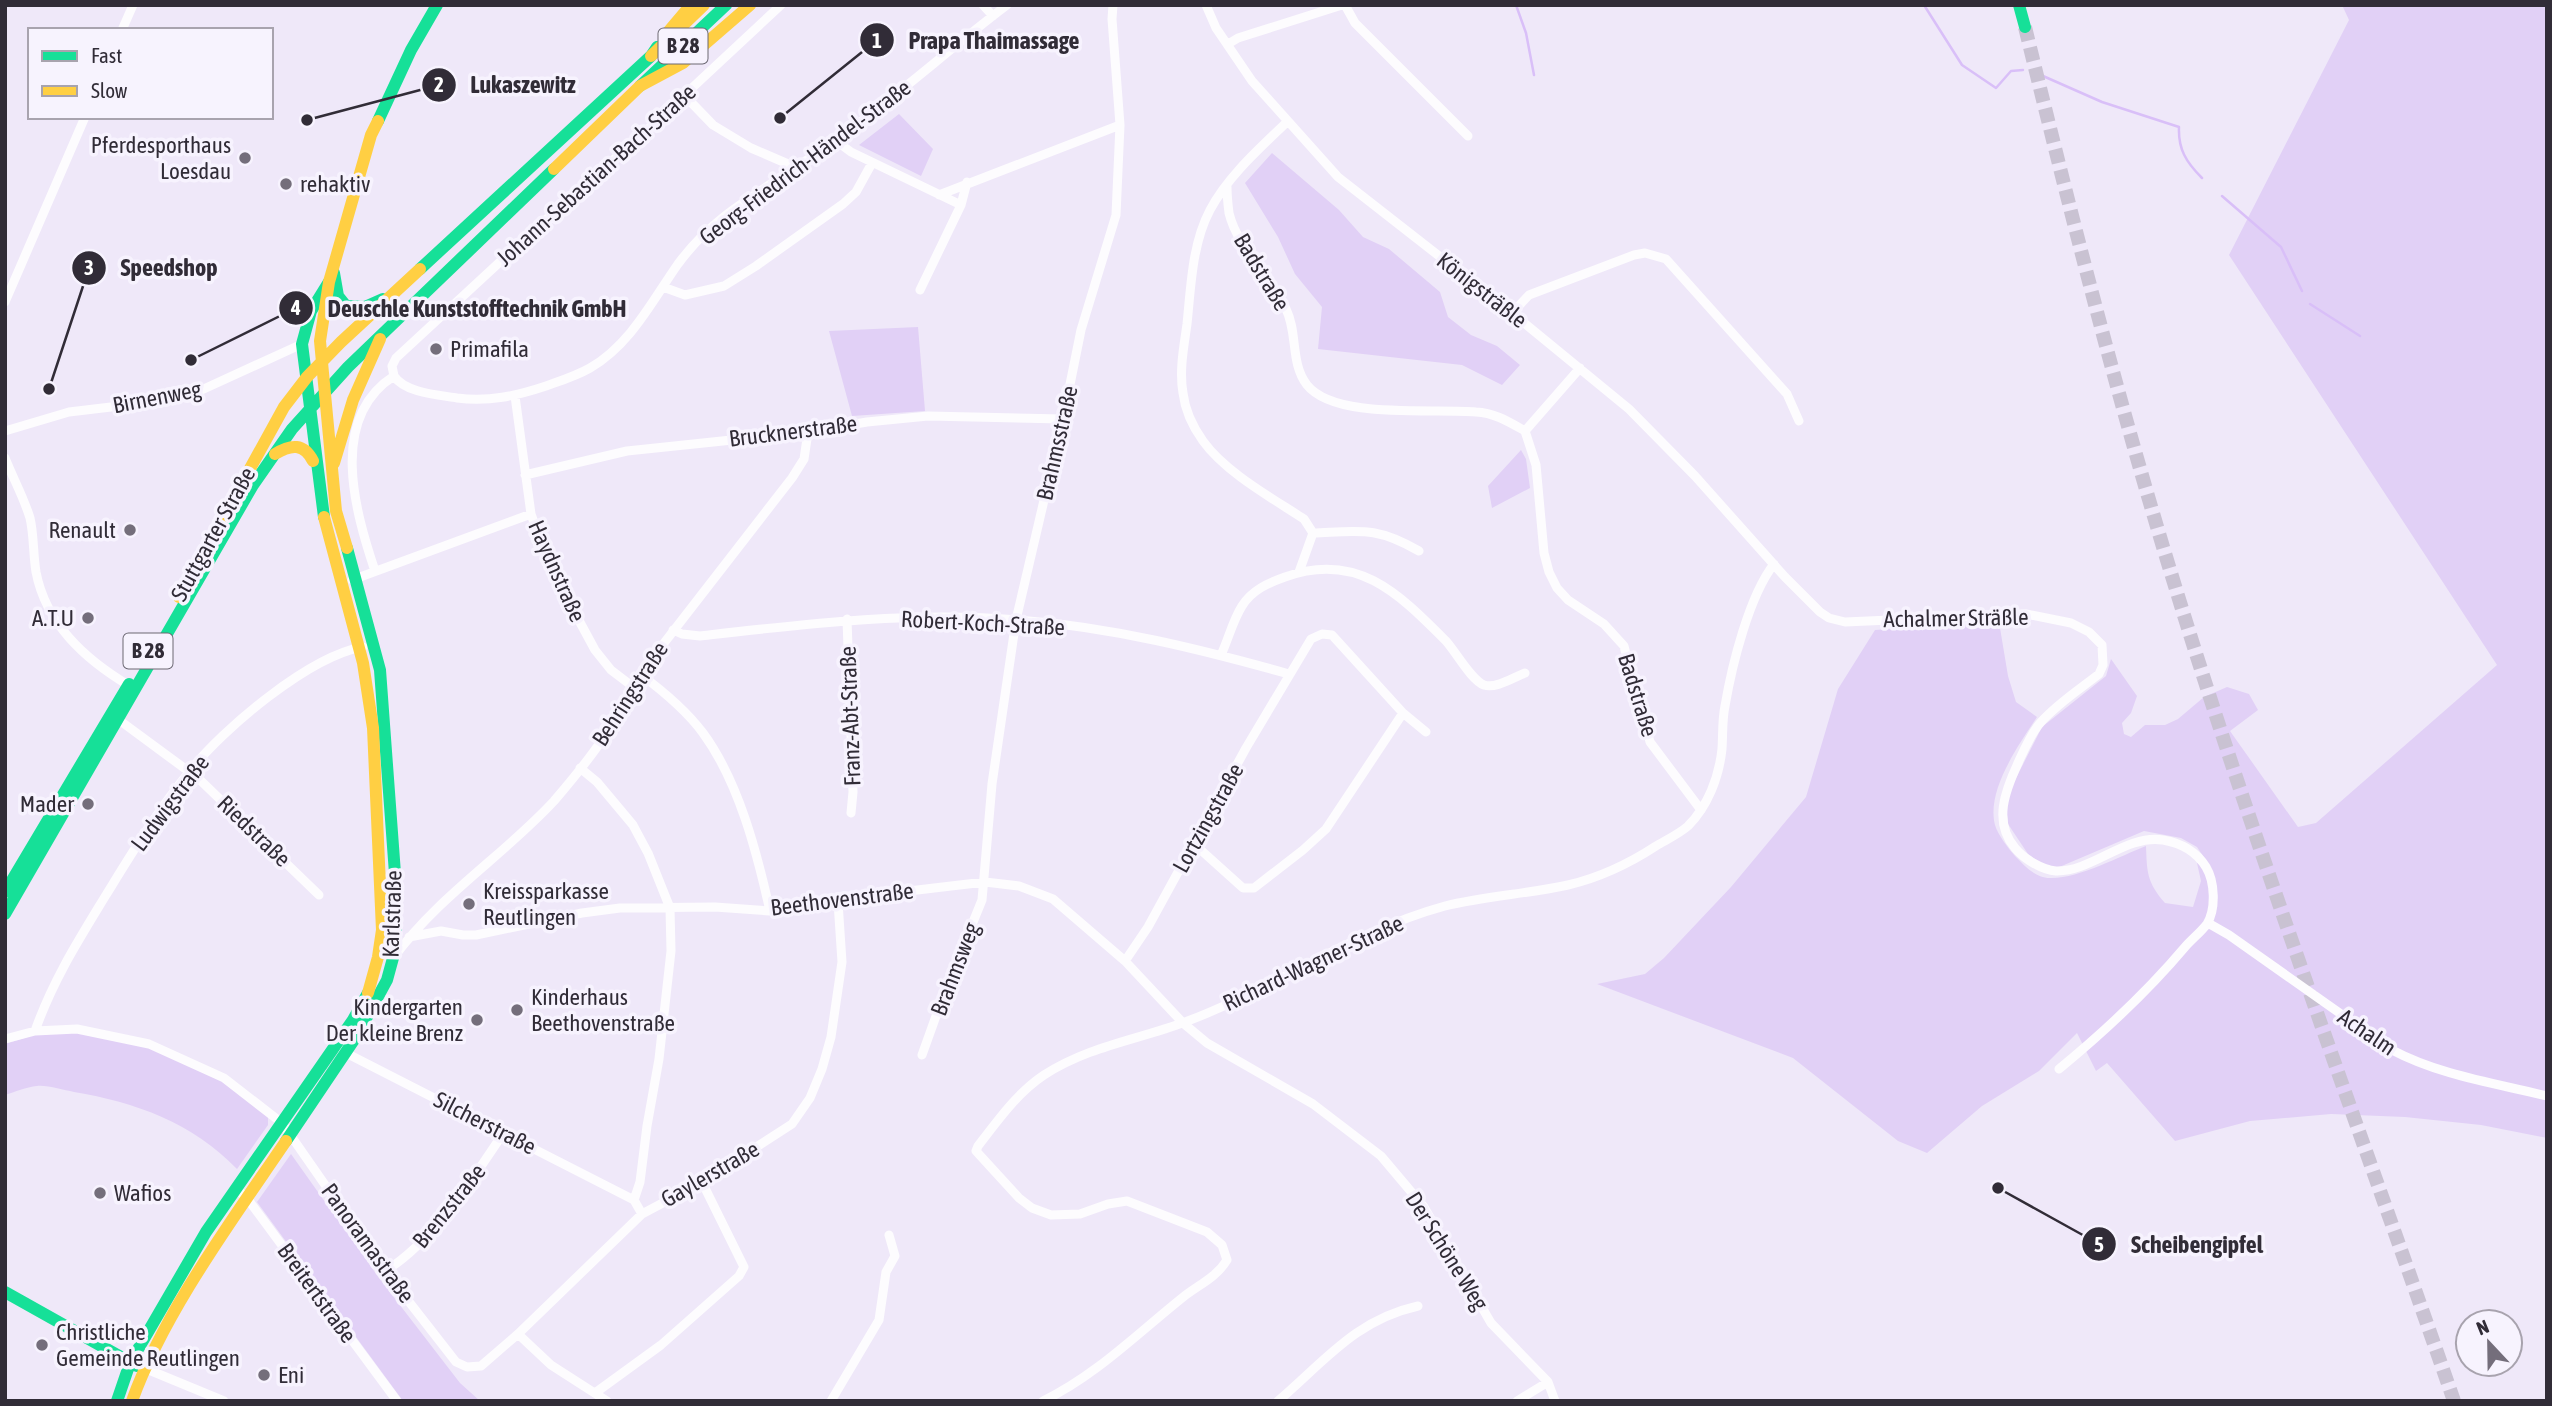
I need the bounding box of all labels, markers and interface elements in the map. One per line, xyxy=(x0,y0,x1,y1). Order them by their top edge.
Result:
callout: Prapa Thaimassage xyxy=(859,18,1093,63)
text: Prapa Thaimassage xyxy=(909,27,1080,54)
legend xyxy=(28,28,273,119)
road number: B 28 xyxy=(658,28,708,64)
text: 1 xyxy=(872,28,882,52)
text: Fast xyxy=(91,43,122,67)
callout: Lukaszewitz xyxy=(421,62,590,107)
text: Lukaszewitz xyxy=(470,71,576,98)
text: 2 xyxy=(434,72,444,96)
street label: Georg-Friedrich-Händel-Straße xyxy=(694,74,916,250)
text: Slow xyxy=(91,78,128,102)
street label: Johann-Sebastian-Bach-Straße xyxy=(491,79,701,271)
place label: Pferdesporthaus Loesdau xyxy=(91,132,231,184)
marker: Pferdesporthaus Loesdau xyxy=(237,150,253,166)
place label: rehaktiv xyxy=(300,171,371,197)
marker: rehaktiv xyxy=(278,176,294,192)
street label: Badstraße xyxy=(1229,229,1295,315)
callout: Speedshop xyxy=(71,245,231,290)
street label: Königsträßle xyxy=(1432,247,1532,333)
text: Speedshop xyxy=(120,254,218,281)
text: 3 xyxy=(84,255,94,279)
callout: Deuschle Kunststofftechnik GmbH xyxy=(279,286,641,331)
text: 4 xyxy=(290,295,301,319)
text: Deuschle Kunststofftechnik GmbH xyxy=(327,295,627,322)
place label: Primafila xyxy=(450,336,529,362)
marker: Primafila xyxy=(428,341,444,357)
street label: Birnenweg xyxy=(111,376,204,418)
street label: Brahmsstraße xyxy=(1031,383,1083,503)
street label: Brucknerstraße xyxy=(727,410,859,452)
street label: Stuttgarter Straße xyxy=(166,463,260,605)
street label: Haydnstraße xyxy=(523,516,591,626)
place label: Renault xyxy=(48,517,116,543)
marker: Renault xyxy=(122,522,138,538)
street label: Achalmer Sträßle xyxy=(1883,604,2029,632)
place label: A.T.U xyxy=(32,605,74,631)
street label: Robert-Koch-Straße xyxy=(900,606,1066,640)
marker: A.T.U xyxy=(80,610,96,626)
road number: B 28 xyxy=(124,634,172,668)
street label: Behringstraße xyxy=(587,637,673,751)
street label: Franz-Abt-Straße xyxy=(835,646,865,786)
street label: Badstraße xyxy=(1613,650,1663,740)
street label: Ludwigstraße xyxy=(126,750,214,856)
street label: Lortzingstraße xyxy=(1167,759,1249,877)
street label: Riedstraße xyxy=(212,790,296,872)
place label: Mader xyxy=(20,791,75,817)
marker: Mader xyxy=(80,796,96,812)
street label: Karlstraße xyxy=(377,870,407,958)
street label: Beethovenstraße xyxy=(769,877,915,921)
place label: Kreissparkasse Reutlingen xyxy=(483,878,609,930)
marker: Kreissparkasse Reutlingen xyxy=(461,896,477,912)
street label: Richard-Wagner-Straße xyxy=(1219,910,1407,1016)
street label: Brahmsweg xyxy=(925,919,985,1019)
place label: Kinderhaus Beethovenstraße xyxy=(531,984,675,1036)
place label: Kindergarten Der kleine Brenz xyxy=(326,994,463,1046)
marker: Kinderhaus Beethovenstraße xyxy=(509,1002,525,1018)
street label: Achalm xyxy=(2333,1003,2401,1061)
marker: Kindergarten Der kleine Brenz xyxy=(469,1012,485,1028)
street label: Silcherstraße xyxy=(430,1086,540,1160)
street label: Gaylerstraße xyxy=(657,1136,763,1212)
street label: Brenzstraße xyxy=(407,1159,491,1253)
street label: Panoramastraße xyxy=(316,1178,420,1308)
place label: Wafios xyxy=(114,1180,171,1206)
marker: Wafios xyxy=(92,1185,108,1201)
street label: Der Schöne Weg xyxy=(1400,1187,1494,1315)
callout: Scheibengipfel xyxy=(2082,1222,2277,1267)
text: Scheibengipfel xyxy=(2131,1231,2264,1258)
text: 5 xyxy=(2094,1232,2104,1256)
street label: Breitertstraße xyxy=(272,1238,362,1348)
north arrow xyxy=(2454,1308,2524,1378)
text: N xyxy=(2473,1315,2492,1340)
place label: Christliche Gemeinde Reutlingen xyxy=(56,1319,240,1371)
marker: Christliche Gemeinde Reutlingen xyxy=(34,1337,50,1353)
place label: Eni xyxy=(278,1362,304,1388)
marker: Eni xyxy=(256,1367,272,1383)

